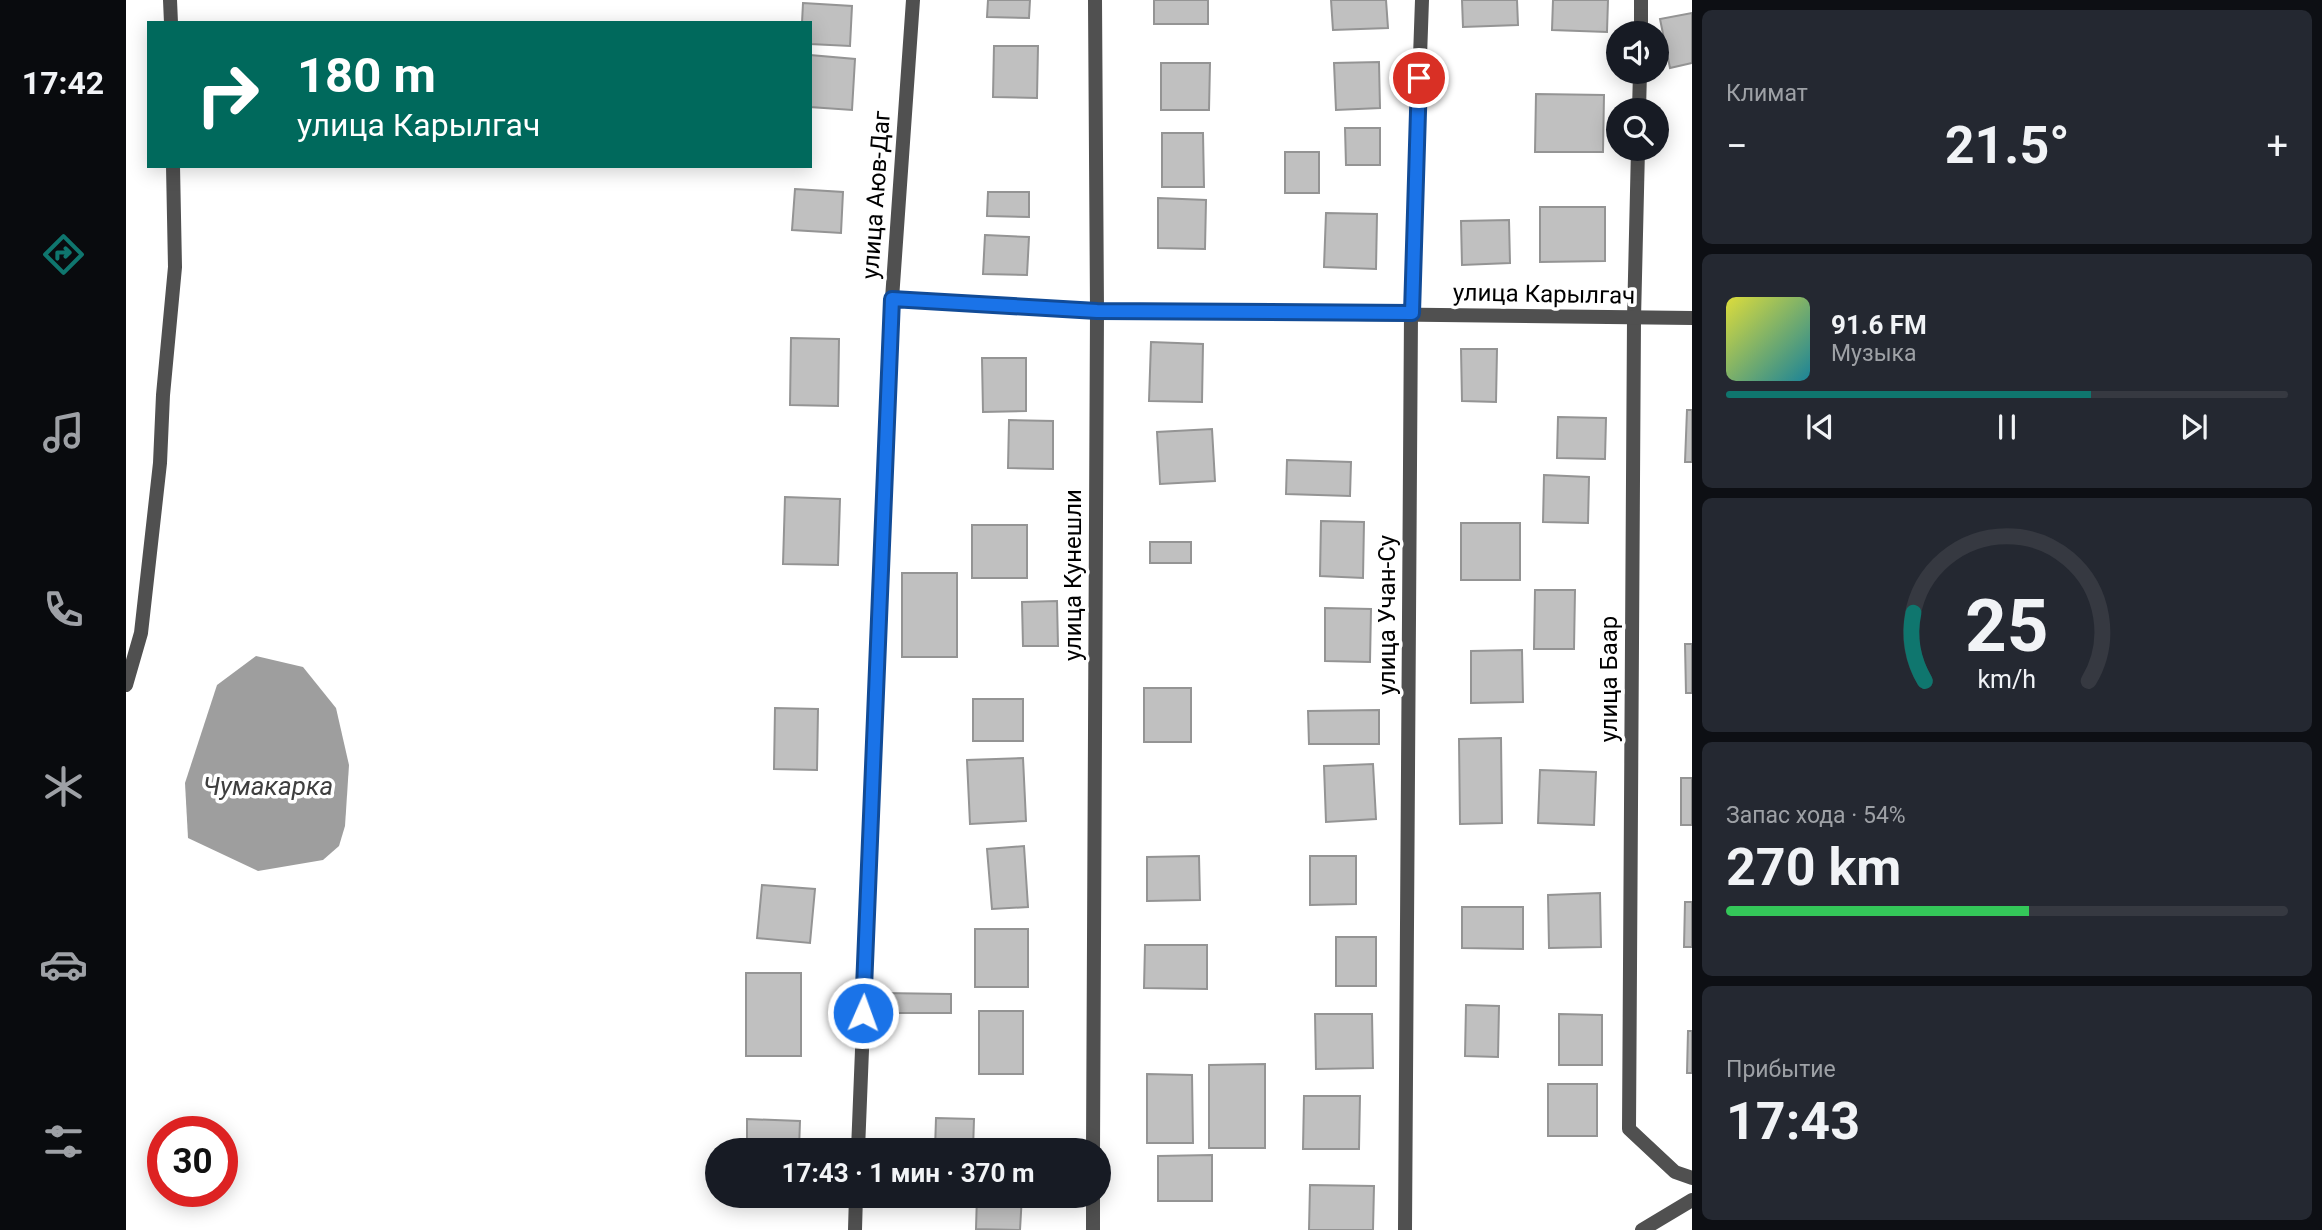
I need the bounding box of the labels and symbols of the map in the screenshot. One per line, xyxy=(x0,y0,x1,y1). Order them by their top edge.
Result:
pin xyxy=(1389,48,1449,108)
street label: улица Аюв-Даг xyxy=(856,110,896,280)
street label: улица Карылгач xyxy=(1453,278,1635,310)
street label: улица Кунешли xyxy=(1059,489,1087,661)
street label: улица Учан-Су xyxy=(1373,534,1401,695)
street label: улица Баар xyxy=(1595,616,1623,742)
water label: Чумакарка xyxy=(203,771,333,801)
position arrow xyxy=(826,976,900,1050)
speed limit sign: 30 xyxy=(147,1116,238,1207)

